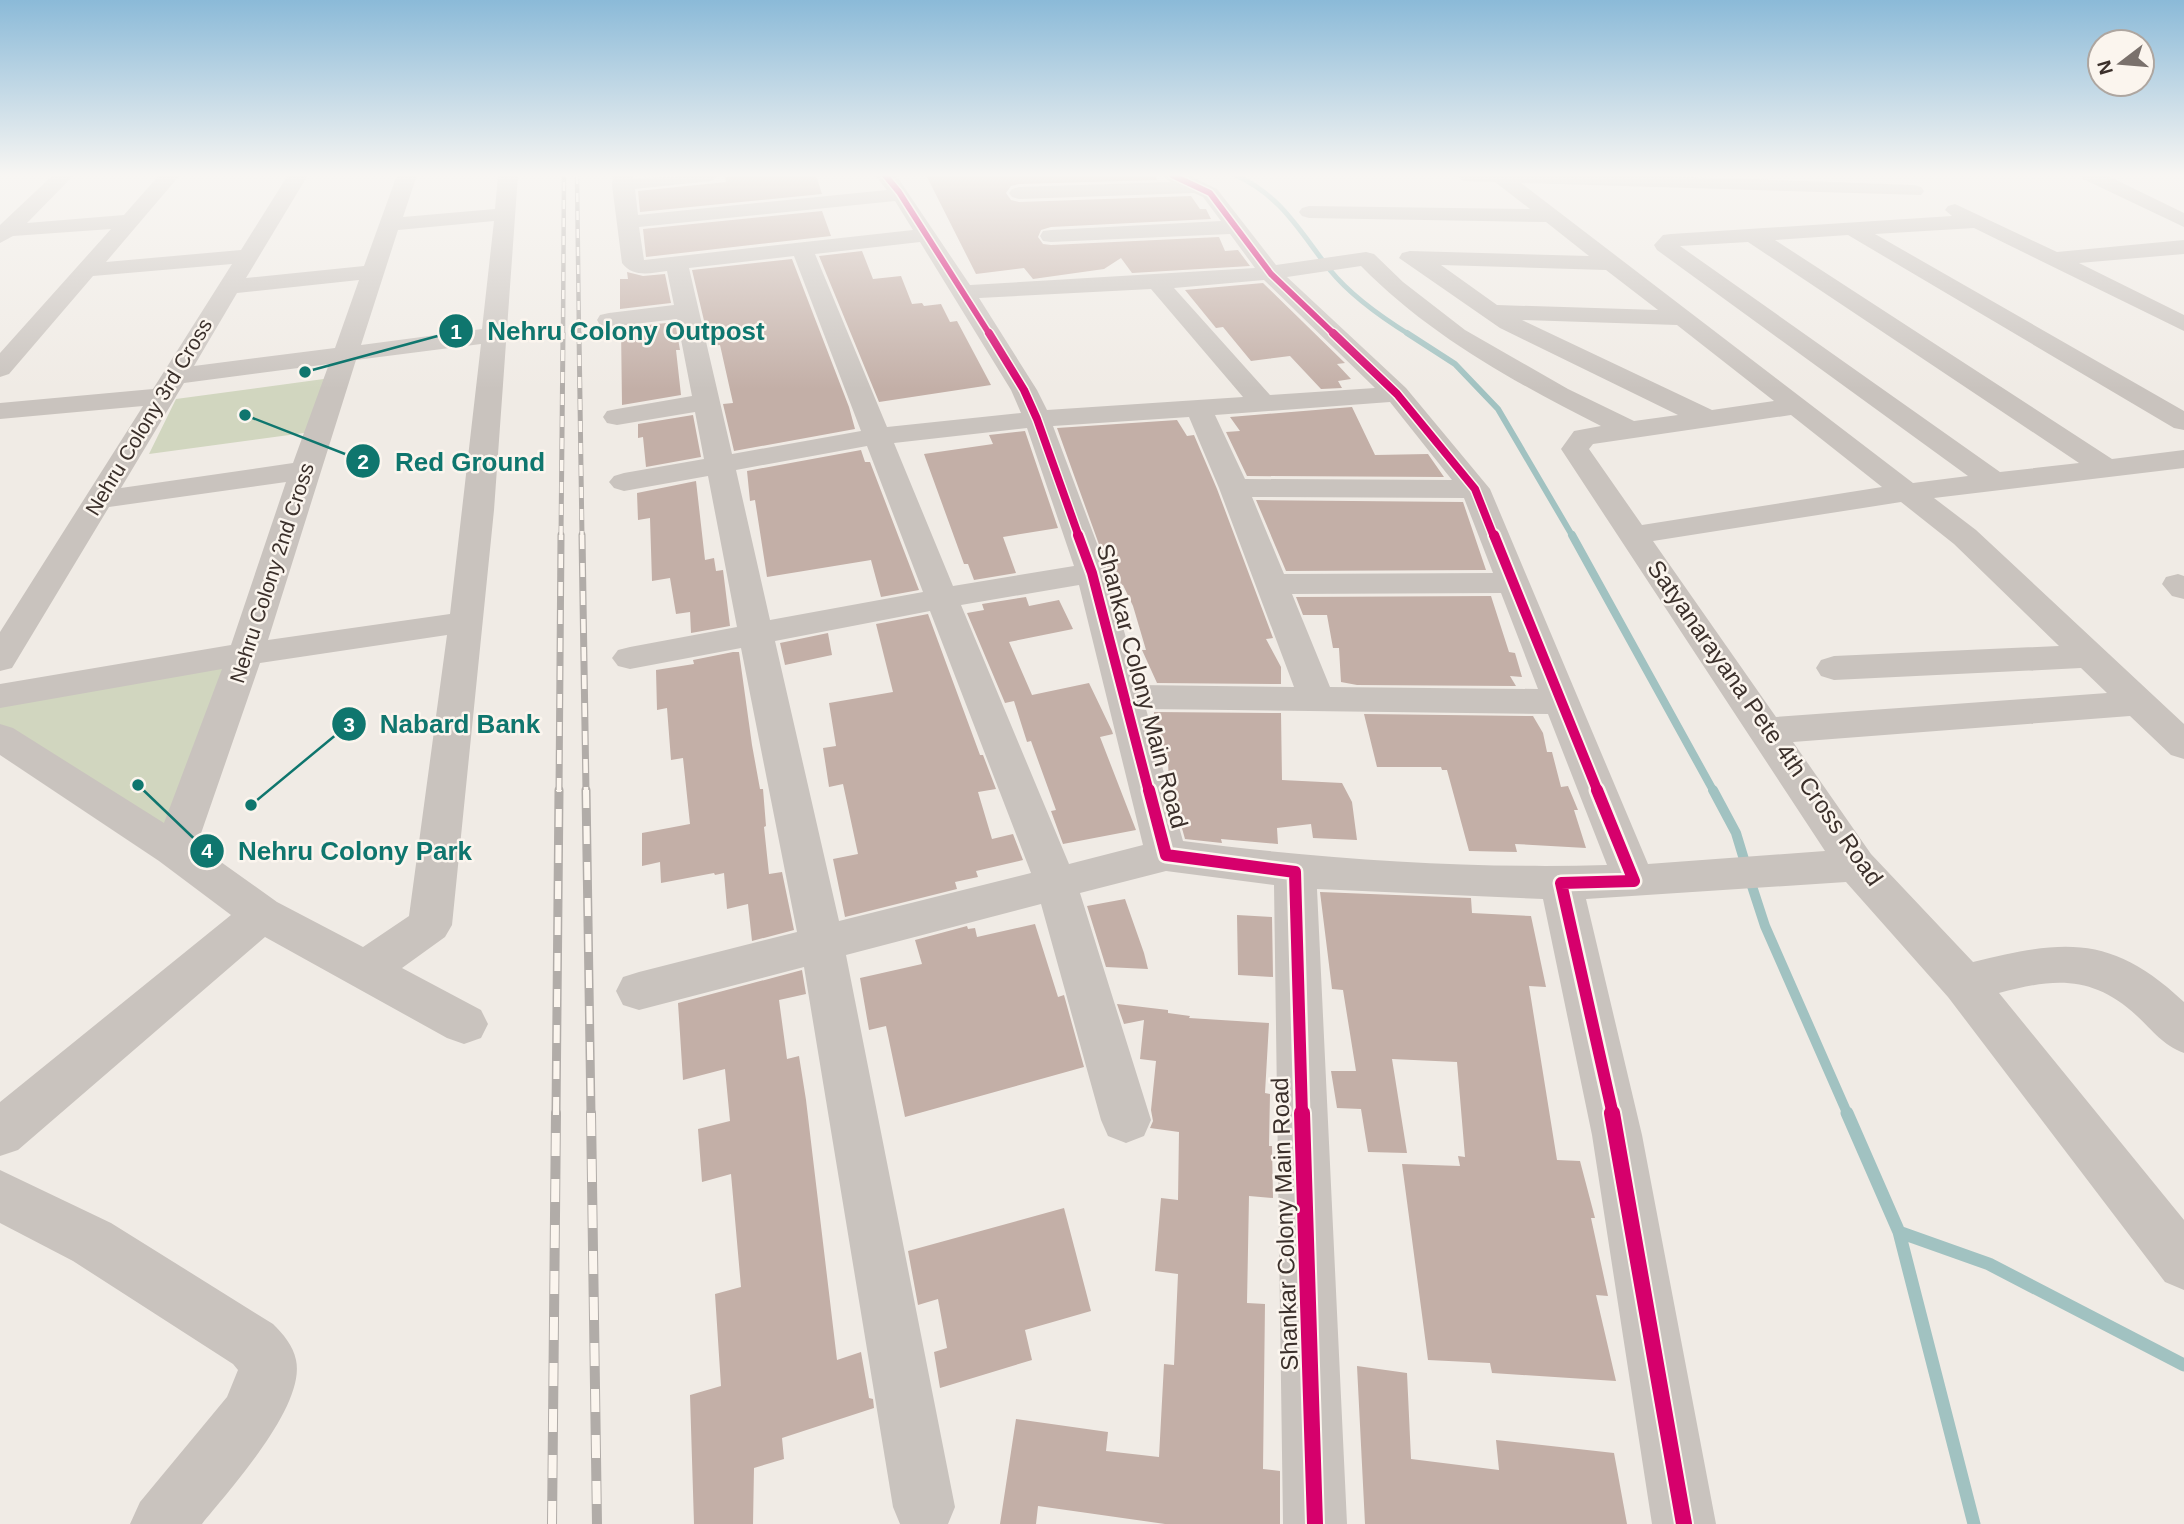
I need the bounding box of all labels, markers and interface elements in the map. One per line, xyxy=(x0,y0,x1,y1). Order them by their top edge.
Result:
north arrow xyxy=(2086,28,2156,98)
text: N xyxy=(2093,58,2117,77)
callout: Nehru Colony Outpost xyxy=(439,308,779,355)
street label: Nehru Colony 3rd Cross xyxy=(81,314,216,519)
text: Nehru Colony Outpost xyxy=(487,316,765,346)
text: 1 xyxy=(450,320,462,343)
callout: Red Ground xyxy=(346,438,559,485)
text: Red Ground xyxy=(395,447,545,477)
text: 2 xyxy=(357,450,369,473)
street label: Nehru Colony 2nd Cross xyxy=(225,460,318,686)
street label: Shankar Colony Main Road xyxy=(1091,541,1194,831)
street label: Satyanarayana Pete 4th Cross Road xyxy=(1642,555,1889,891)
callout: Nabard Bank xyxy=(331,701,555,748)
text: Nabard Bank xyxy=(380,709,541,739)
text: 3 xyxy=(343,713,355,736)
callout: Nehru Colony Park xyxy=(189,827,486,874)
text: Nehru Colony Park xyxy=(238,836,473,866)
text: 4 xyxy=(201,839,213,862)
street label: Shankar Colony Main Road xyxy=(1266,1077,1303,1371)

